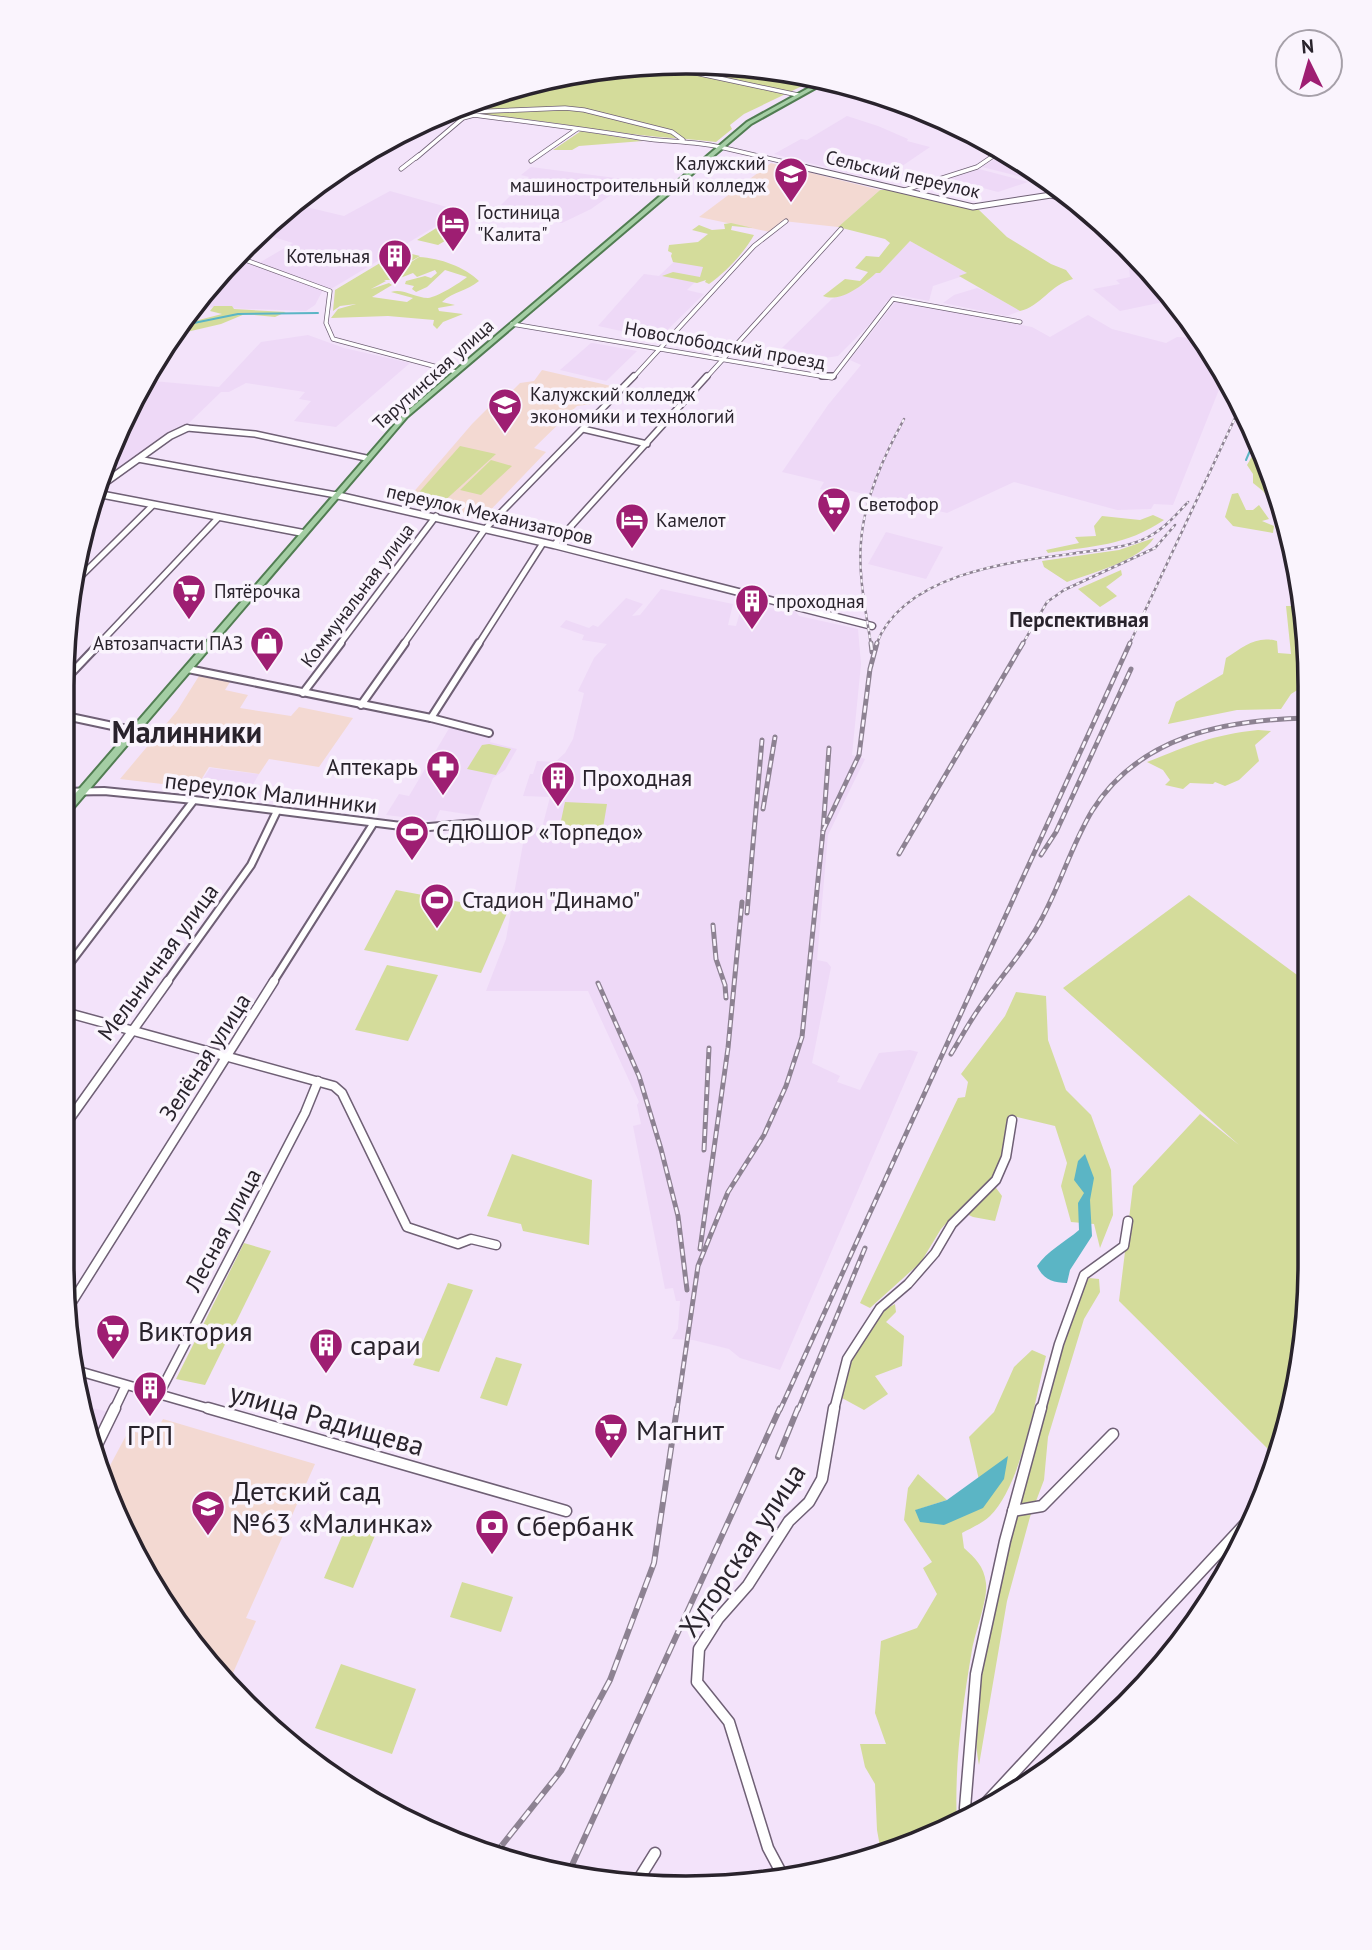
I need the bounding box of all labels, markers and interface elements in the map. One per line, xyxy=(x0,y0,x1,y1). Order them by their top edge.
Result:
north arrow xyxy=(1274,28,1344,98)
text: N xyxy=(1300,34,1315,59)
street label: Сельский переулок xyxy=(823,145,983,203)
place label: Калужский машиностроительный колледж xyxy=(510,151,766,197)
school or university icon: Калужский машиностроительный колледж xyxy=(772,155,810,204)
place label: Гостиница "Калита" xyxy=(477,200,560,246)
hotel icon: Гостиница "Калита" xyxy=(434,204,472,253)
building icon: Котельная xyxy=(376,237,414,286)
place label: Котельная xyxy=(286,244,370,268)
street label: Тарутинская улица xyxy=(368,313,498,435)
street label: Новослободский проезд xyxy=(623,315,827,375)
place label: Калужский колледж экономики и технологий xyxy=(530,382,735,428)
school or university icon: Калужский колледж экономики и технологий xyxy=(486,386,524,435)
street label: переулок Механизаторов xyxy=(384,479,596,549)
supermarket icon: Светофор xyxy=(815,485,853,534)
place label: Светофор xyxy=(858,492,939,516)
hotel icon: Камелот xyxy=(613,501,651,550)
place label: Камелот xyxy=(656,508,726,532)
street label: Коммунальная улица xyxy=(295,518,419,672)
supermarket icon: Пятёрочка xyxy=(170,572,208,621)
place label: Пятёрочка xyxy=(214,579,301,603)
building icon: проходная xyxy=(733,582,771,631)
place label: проходная xyxy=(776,589,865,613)
district label: Перспективная xyxy=(1009,606,1149,633)
shop icon: Автозапчасти ПАЗ xyxy=(248,624,286,673)
place label: Автозапчасти ПАЗ xyxy=(93,631,243,655)
district label: Малинники xyxy=(112,712,262,751)
pharmacy icon: Аптекарь xyxy=(424,748,462,797)
place label: Аптекарь xyxy=(326,752,418,781)
building icon: Проходная xyxy=(539,759,577,808)
place label: Проходная xyxy=(582,763,692,792)
street label: переулок Малинники xyxy=(163,765,379,820)
sports icon: СДЮШОР «Торпедо» xyxy=(393,813,431,862)
place label: СДЮШОР «Торпедо» xyxy=(436,817,643,846)
street label: Мельничная улица xyxy=(91,877,224,1046)
sports icon: Стадион "Динамо" xyxy=(418,881,456,930)
place label: Стадион "Динамо" xyxy=(462,885,640,914)
street label: Зелёная улица xyxy=(153,987,257,1126)
street label: Лесная улица xyxy=(177,1163,267,1297)
supermarket icon: Виктория xyxy=(94,1312,132,1361)
place label: Виктория xyxy=(138,1312,252,1349)
building icon: сараи xyxy=(307,1326,345,1375)
place label: сараи xyxy=(350,1326,421,1363)
building icon: ГРП xyxy=(131,1369,169,1418)
street label: улица Радищева xyxy=(225,1373,429,1464)
supermarket icon: Магнит xyxy=(592,1411,630,1460)
place label: Магнит xyxy=(636,1411,725,1448)
place label: ГРП xyxy=(127,1416,173,1453)
street label: Хуторская улица xyxy=(670,1456,813,1644)
place label: Детский сад №63 «Малинка» xyxy=(232,1472,433,1541)
school or university icon: Детский сад №63 «Малинка» xyxy=(189,1488,227,1537)
bank icon: Сбербанк xyxy=(473,1507,511,1556)
place label: Сбербанк xyxy=(516,1507,634,1544)

